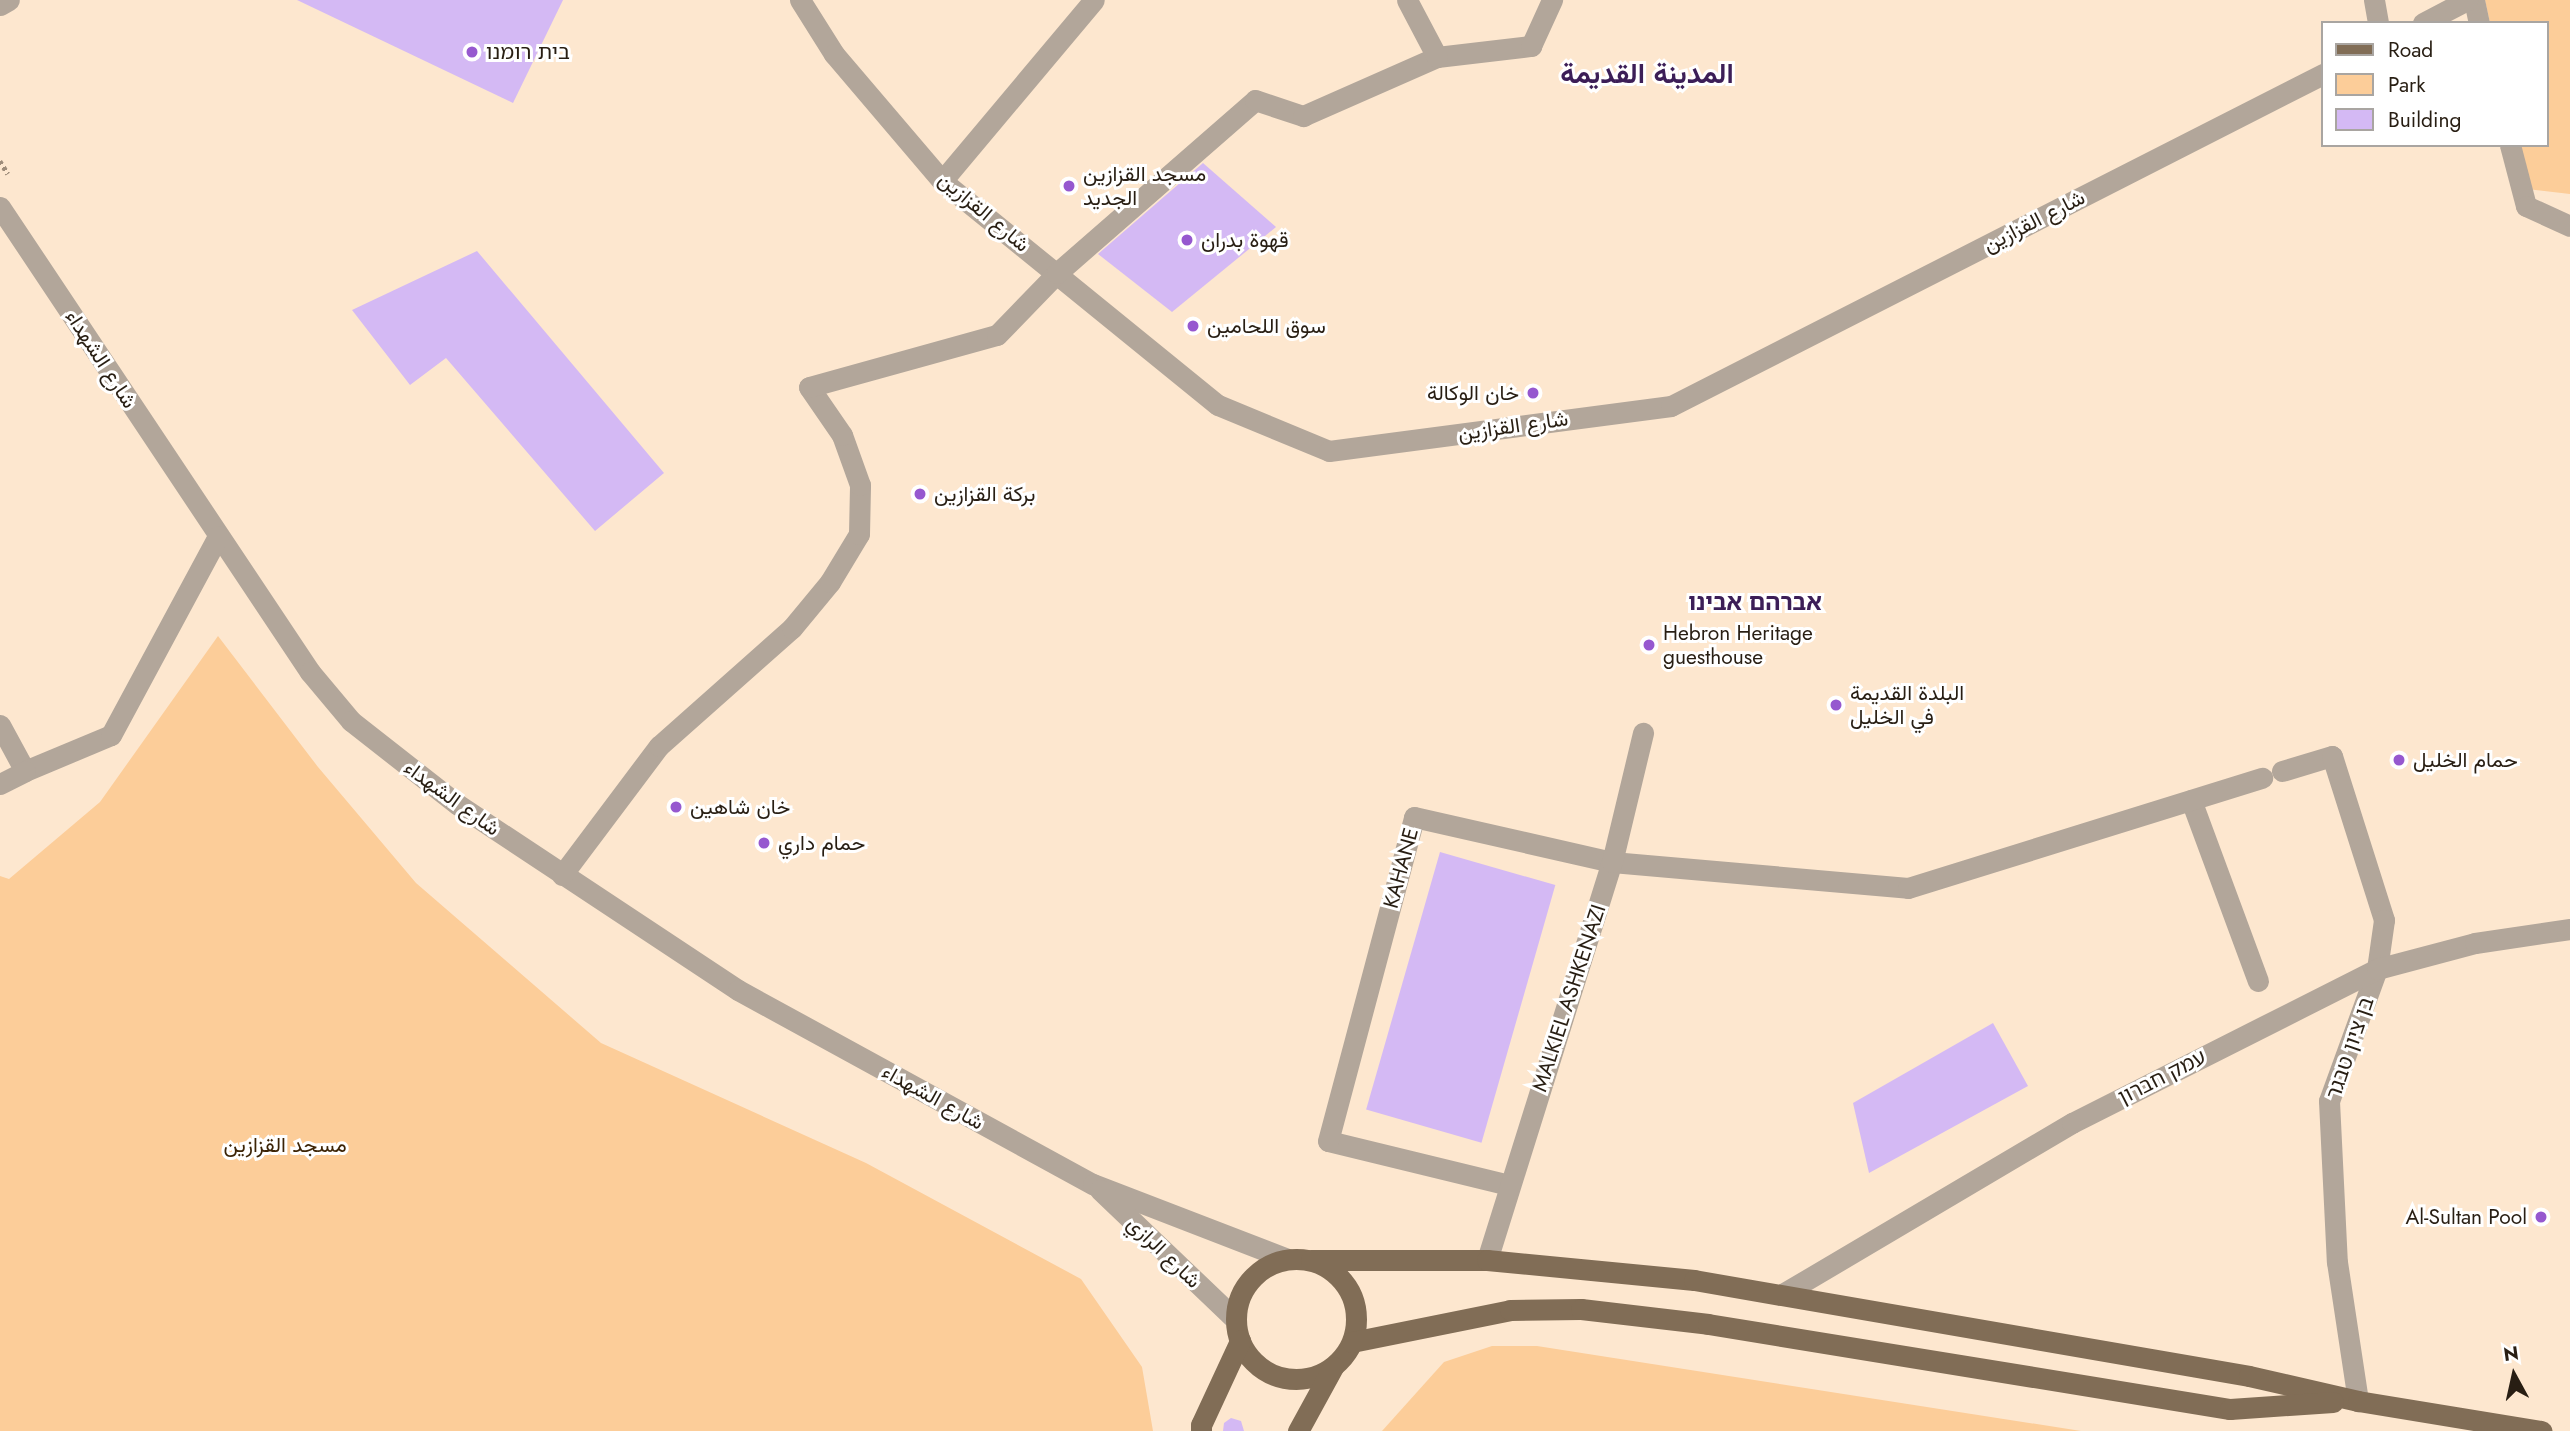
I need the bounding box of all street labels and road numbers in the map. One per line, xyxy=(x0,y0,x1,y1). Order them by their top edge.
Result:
street label: شارع القزازين xyxy=(933,167,1035,257)
street label: شارع القزازين xyxy=(1979,185,2089,257)
street label: شارع الشهداء xyxy=(60,305,142,413)
street label: شارع القزازين xyxy=(1456,406,1570,446)
street label: شارع الشهداء xyxy=(399,755,505,841)
street label: KAHANE xyxy=(1378,825,1424,911)
street label: MALKIEL ASHKENAZI xyxy=(1527,901,1611,1095)
street label: בן ציון טבגר xyxy=(2321,994,2379,1102)
street label: עמק חברון xyxy=(2114,1044,2210,1110)
street label: شارع الشهداء xyxy=(878,1059,988,1135)
street label: شارع الرازي xyxy=(1122,1211,1206,1293)

